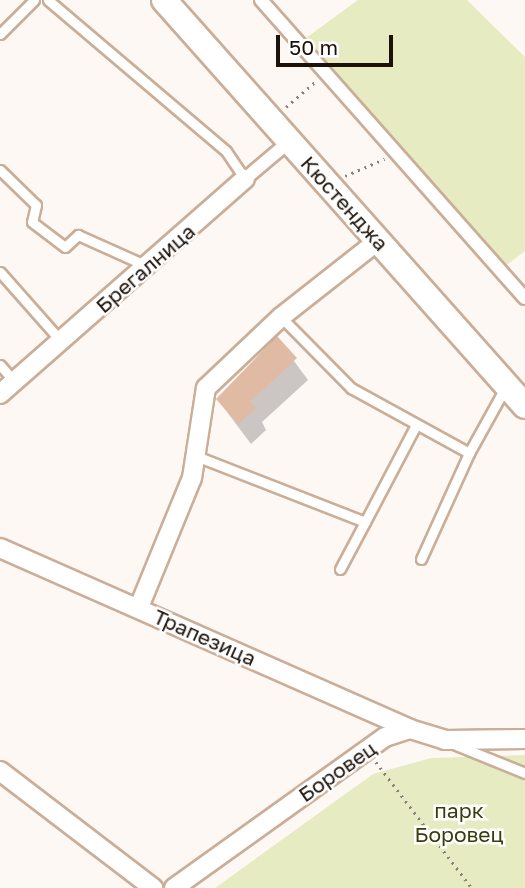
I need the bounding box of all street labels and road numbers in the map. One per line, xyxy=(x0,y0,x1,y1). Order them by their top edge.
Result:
street label: Кюстенджа xyxy=(296,150,394,256)
street label: Брегалница xyxy=(90,218,200,318)
street label: Трапезица xyxy=(150,603,260,671)
street label: Боровец xyxy=(293,735,381,807)

